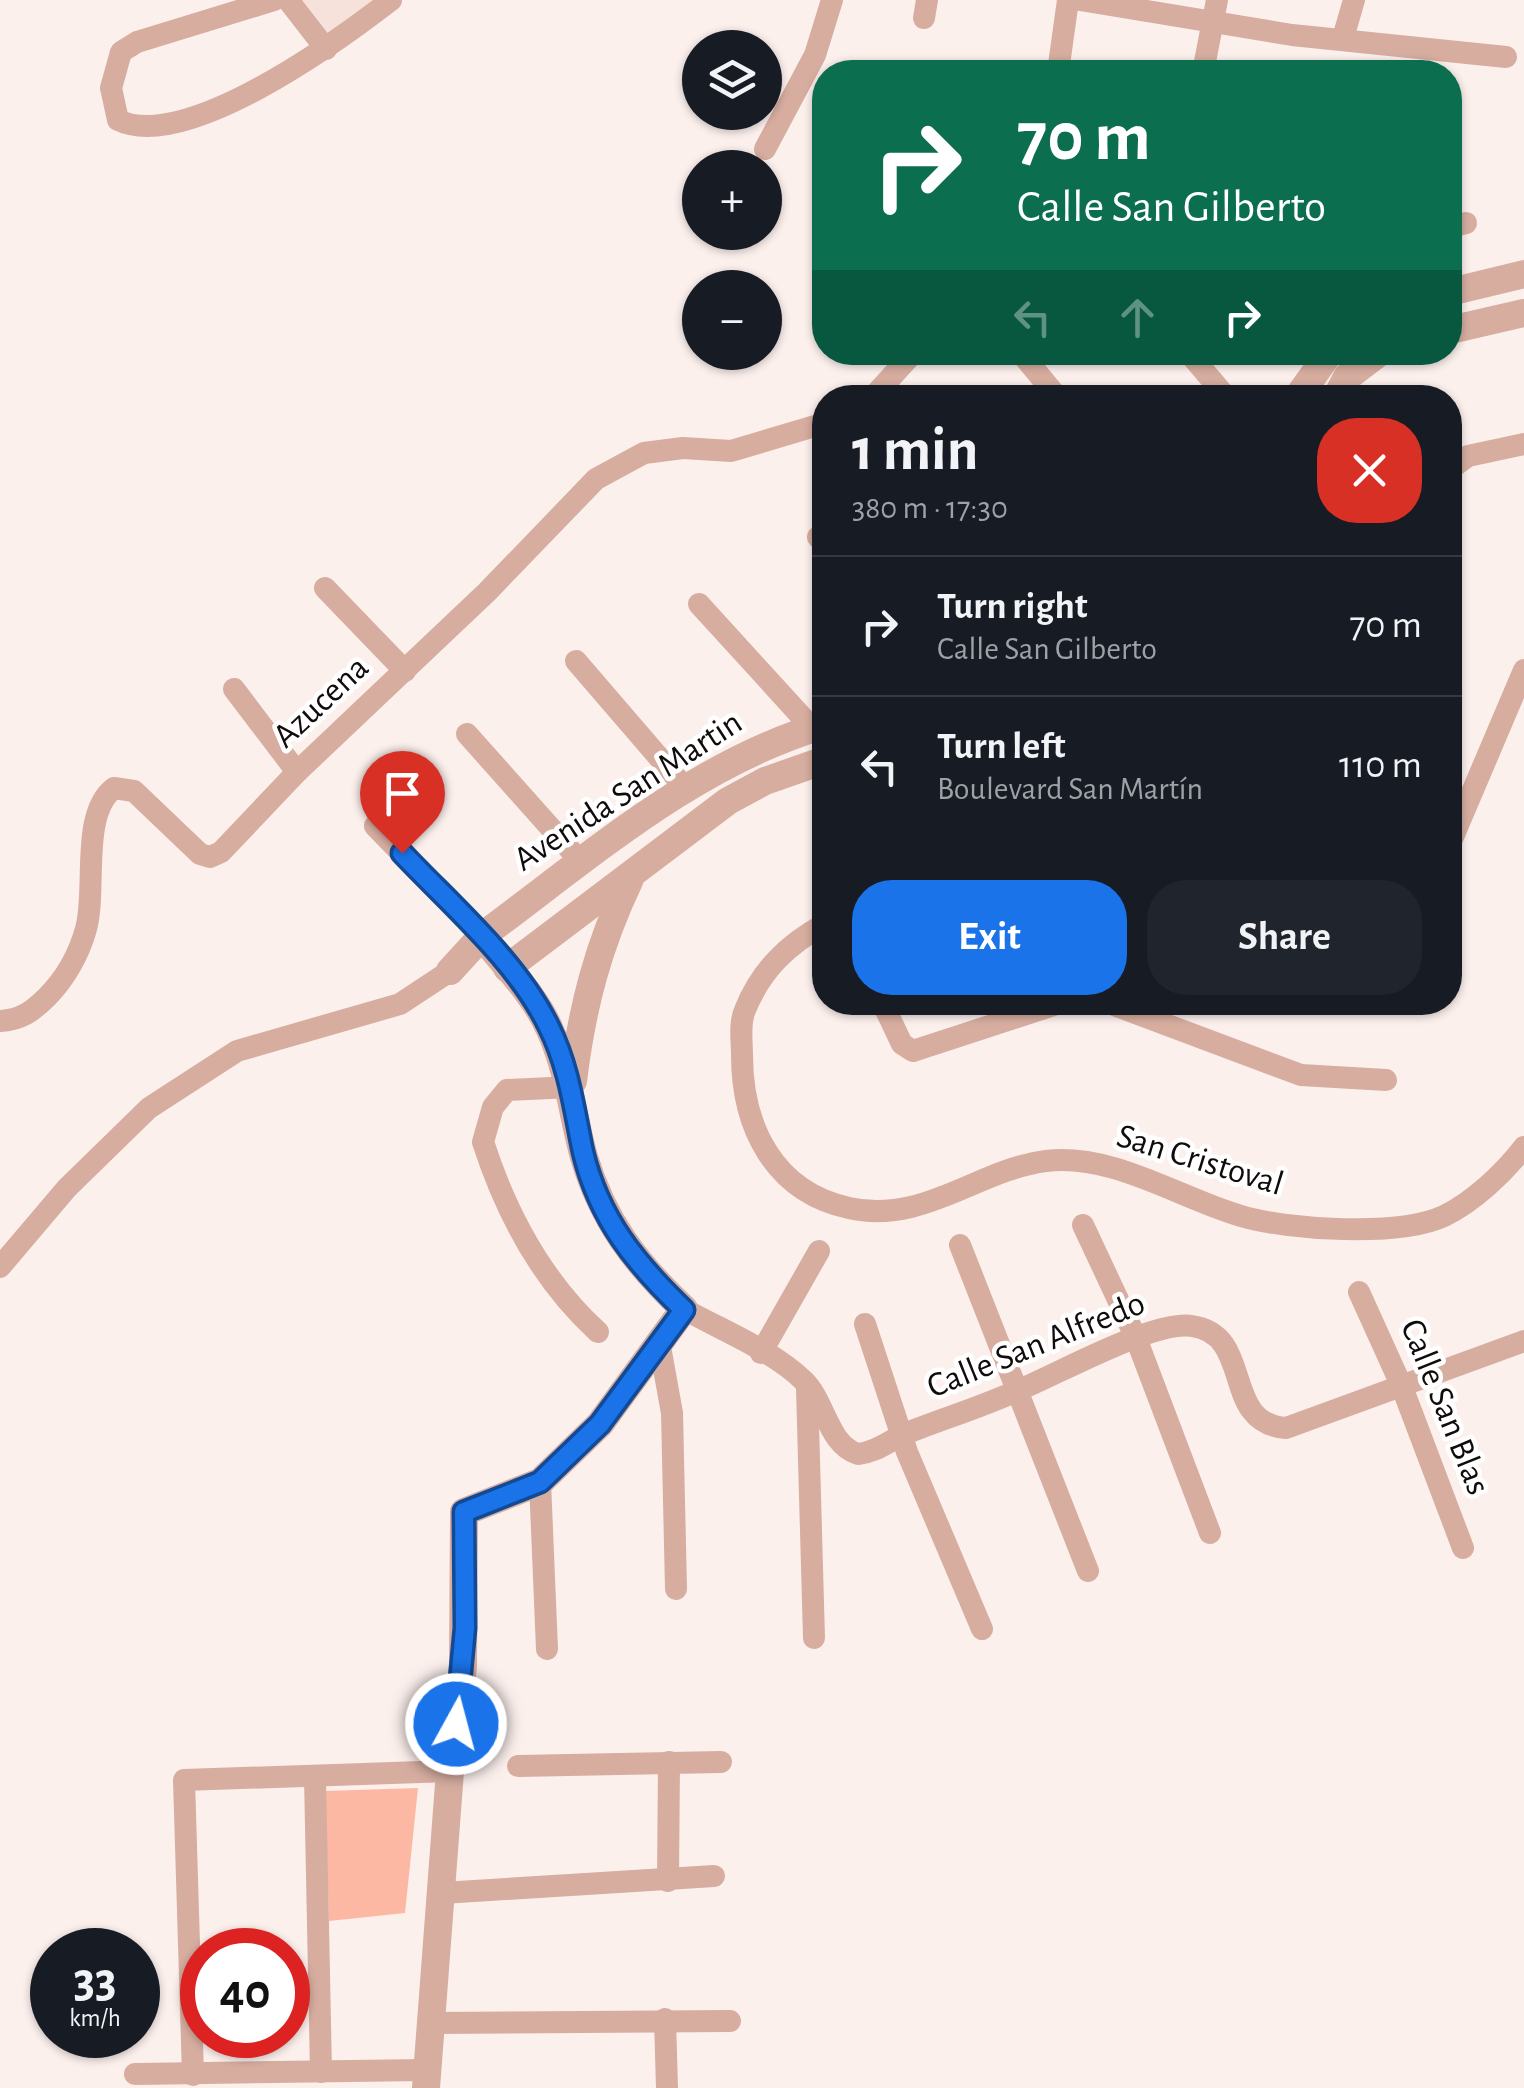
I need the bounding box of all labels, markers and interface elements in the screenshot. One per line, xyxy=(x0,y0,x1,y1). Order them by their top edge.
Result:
map controls xyxy=(682,30,782,370)
button: layers xyxy=(682,30,782,130)
icon: right xyxy=(852,100,982,230)
text: 70 m xyxy=(1017,103,1151,173)
button: + xyxy=(682,150,782,250)
text: Calle San Gilberto xyxy=(1017,185,1326,230)
button: − xyxy=(682,270,782,370)
icon: left xyxy=(1005,290,1060,345)
icon: ahead xyxy=(1110,290,1165,345)
icon: right xyxy=(1215,290,1270,345)
button: close xyxy=(1317,418,1422,523)
text: 1 min xyxy=(852,421,978,481)
text: 380 m · 17:30 xyxy=(852,492,1008,524)
text: Turn right xyxy=(937,588,1087,626)
icon: right xyxy=(852,599,907,654)
text: 70 m xyxy=(1349,607,1422,645)
text: Calle San Gilberto xyxy=(937,633,1157,665)
street label: Azucena xyxy=(267,650,375,754)
street label: Avenida San Martin xyxy=(508,704,748,878)
text: Turn left xyxy=(937,728,1065,766)
icon: left xyxy=(852,739,907,794)
text: 110 m xyxy=(1339,747,1422,785)
pin xyxy=(360,751,445,854)
icon: arrive xyxy=(375,766,430,821)
text: Boulevard San Martín xyxy=(937,773,1203,805)
button: Exit xyxy=(852,880,1127,995)
button: Share xyxy=(1147,880,1422,995)
street label: San Cristoval xyxy=(1113,1118,1287,1202)
street label: Calle San Alfredo xyxy=(922,1285,1150,1405)
street label: Calle San Blas xyxy=(1394,1314,1496,1500)
position arrow xyxy=(404,1672,508,1776)
speed limit sign: 40 xyxy=(180,1928,310,2058)
text: 33 xyxy=(73,1956,117,2006)
text: km/h xyxy=(69,2006,121,2031)

